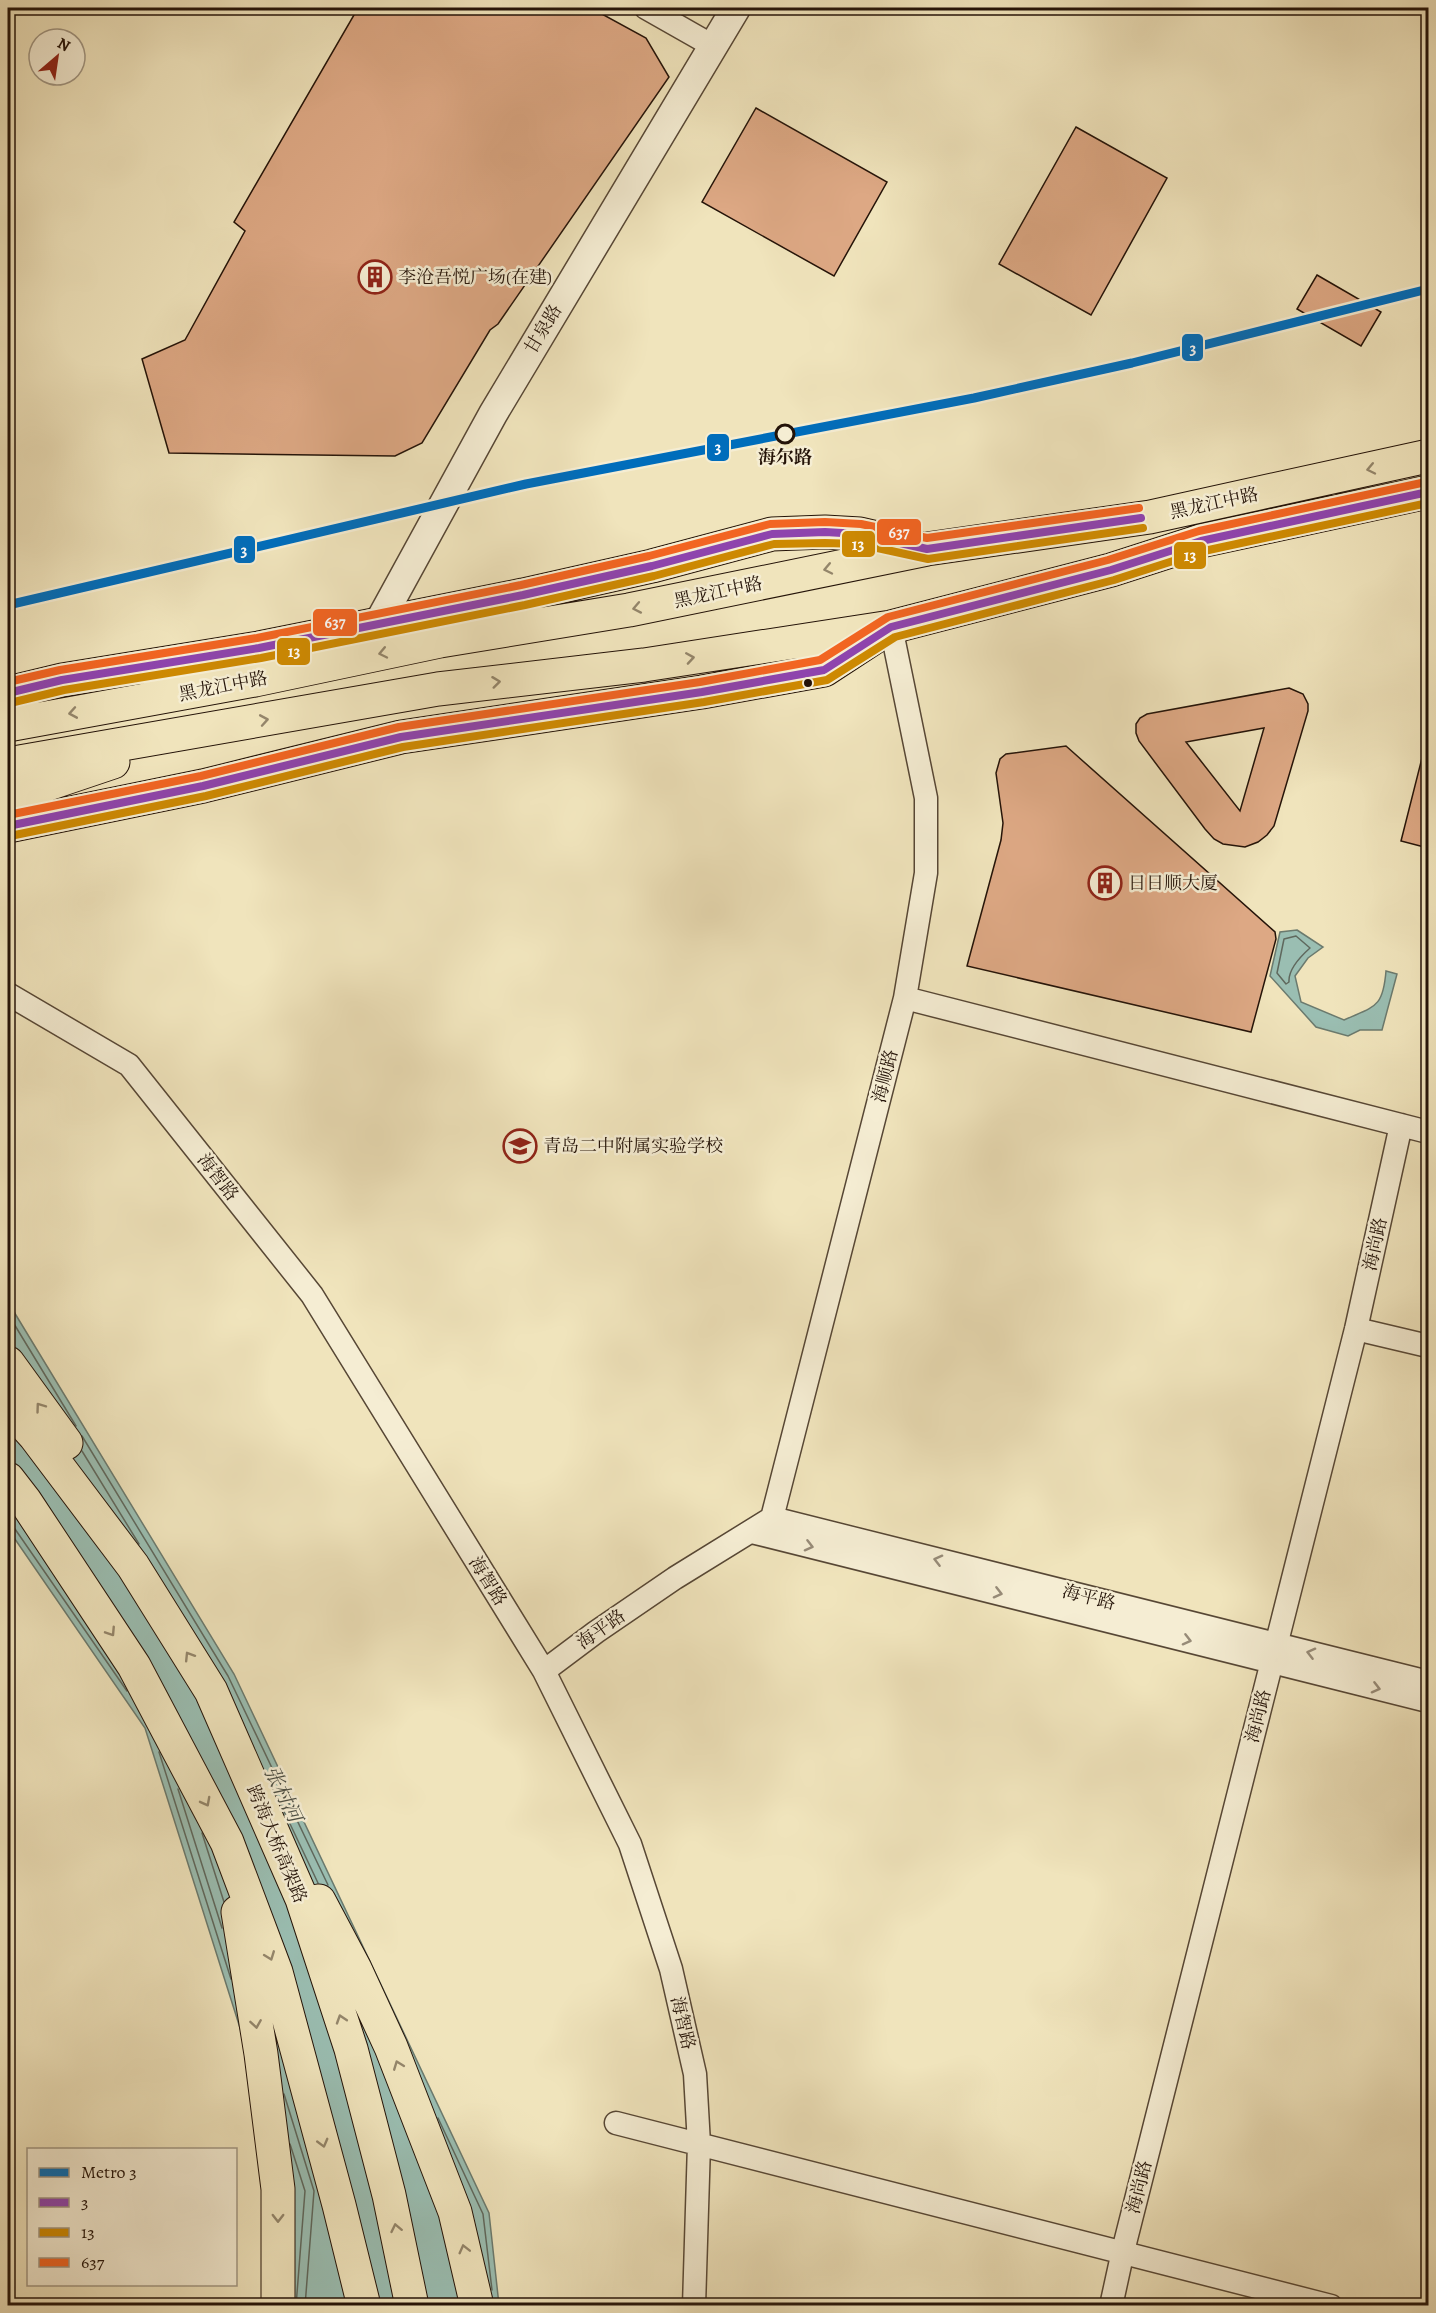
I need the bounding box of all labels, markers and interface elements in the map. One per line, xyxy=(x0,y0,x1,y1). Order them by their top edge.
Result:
north arrow xyxy=(27,27,87,87)
text: N xyxy=(53,32,75,57)
building icon: 李沧吾悦广场(在建) xyxy=(357,259,393,295)
place label: 李沧吾悦广场(在建) xyxy=(398,265,552,289)
street label: 甘泉路 xyxy=(519,300,567,358)
line badge: 3 xyxy=(1181,333,1204,362)
text: 3 xyxy=(1190,338,1197,360)
marker: 海尔路 xyxy=(775,424,795,444)
line badge: 3 xyxy=(706,433,730,462)
text: 3 xyxy=(715,437,722,459)
place label: 海尔路 xyxy=(758,445,812,469)
one-way arrow xyxy=(1367,461,1377,474)
street label: 黑龙江中路 xyxy=(1167,482,1261,524)
line badge: 637 xyxy=(876,518,922,546)
text: 637 xyxy=(888,522,910,544)
line badge: 13 xyxy=(841,530,876,558)
text: 13 xyxy=(852,534,864,556)
line badge: 3 xyxy=(233,535,256,564)
text: 3 xyxy=(241,540,248,562)
line badge: 13 xyxy=(1173,541,1207,570)
text: 13 xyxy=(1184,545,1196,567)
one-way arrow xyxy=(824,562,834,575)
street label: 黑龙江中路 xyxy=(671,571,765,613)
one-way arrow xyxy=(633,601,643,614)
line badge: 637 xyxy=(312,608,358,637)
text: 637 xyxy=(324,612,346,634)
line badge: 13 xyxy=(276,637,311,666)
text: 13 xyxy=(288,641,300,663)
one-way arrow xyxy=(378,646,388,659)
one-way arrow xyxy=(684,652,694,665)
street label: 黑龙江中路 xyxy=(177,666,269,706)
one-way arrow xyxy=(492,676,501,689)
unlabelled marker xyxy=(802,677,814,689)
one-way arrow xyxy=(68,706,78,719)
one-way arrow xyxy=(259,714,268,726)
building icon: 日日顺大厦 xyxy=(1087,865,1123,901)
place label: 日日顺大厦 xyxy=(1128,871,1218,895)
street label: 海顺路 xyxy=(867,1047,903,1105)
school or university icon: 青岛二中附属实验学校 xyxy=(502,1128,538,1164)
place label: 青岛二中附属实验学校 xyxy=(543,1134,723,1158)
street label: 海智路 xyxy=(192,1148,244,1206)
street label: 海尚路 xyxy=(1358,1215,1392,1273)
one-way arrow xyxy=(36,1403,47,1414)
one-way arrow xyxy=(803,1538,813,1551)
street label: 海智路 xyxy=(464,1552,512,1610)
one-way arrow xyxy=(933,1554,943,1567)
street label: 海平路 xyxy=(1060,1579,1118,1615)
one-way arrow xyxy=(993,1586,1003,1599)
street label: 海平路 xyxy=(572,1604,630,1654)
one-way arrow xyxy=(104,1625,115,1636)
one-way arrow xyxy=(1182,1633,1192,1646)
one-way arrow xyxy=(1306,1647,1316,1660)
one-way arrow xyxy=(185,1652,197,1662)
one-way arrow xyxy=(1371,1680,1381,1693)
street label: 海尚路 xyxy=(1240,1687,1276,1745)
water label: 张村河 xyxy=(258,1761,310,1830)
street label: 跨海大桥高架路 xyxy=(241,1781,313,1907)
one-way arrow xyxy=(199,1796,210,1807)
one-way arrow xyxy=(262,1950,275,1961)
street label: 海智路 xyxy=(665,1994,701,2052)
one-way arrow xyxy=(336,2014,348,2025)
one-way arrow xyxy=(250,2020,262,2029)
one-way arrow xyxy=(393,2060,406,2071)
one-way arrow xyxy=(315,2138,328,2148)
legend xyxy=(27,2148,237,2286)
street label: 海尚路 xyxy=(1121,2158,1157,2216)
text: Metro 3 xyxy=(81,2160,137,2184)
text: 3 xyxy=(81,2190,89,2214)
one-way arrow xyxy=(272,2213,285,2222)
text: 13 xyxy=(81,2220,95,2244)
one-way arrow xyxy=(390,2223,403,2233)
one-way arrow xyxy=(458,2244,471,2254)
text: 637 xyxy=(81,2250,105,2274)

